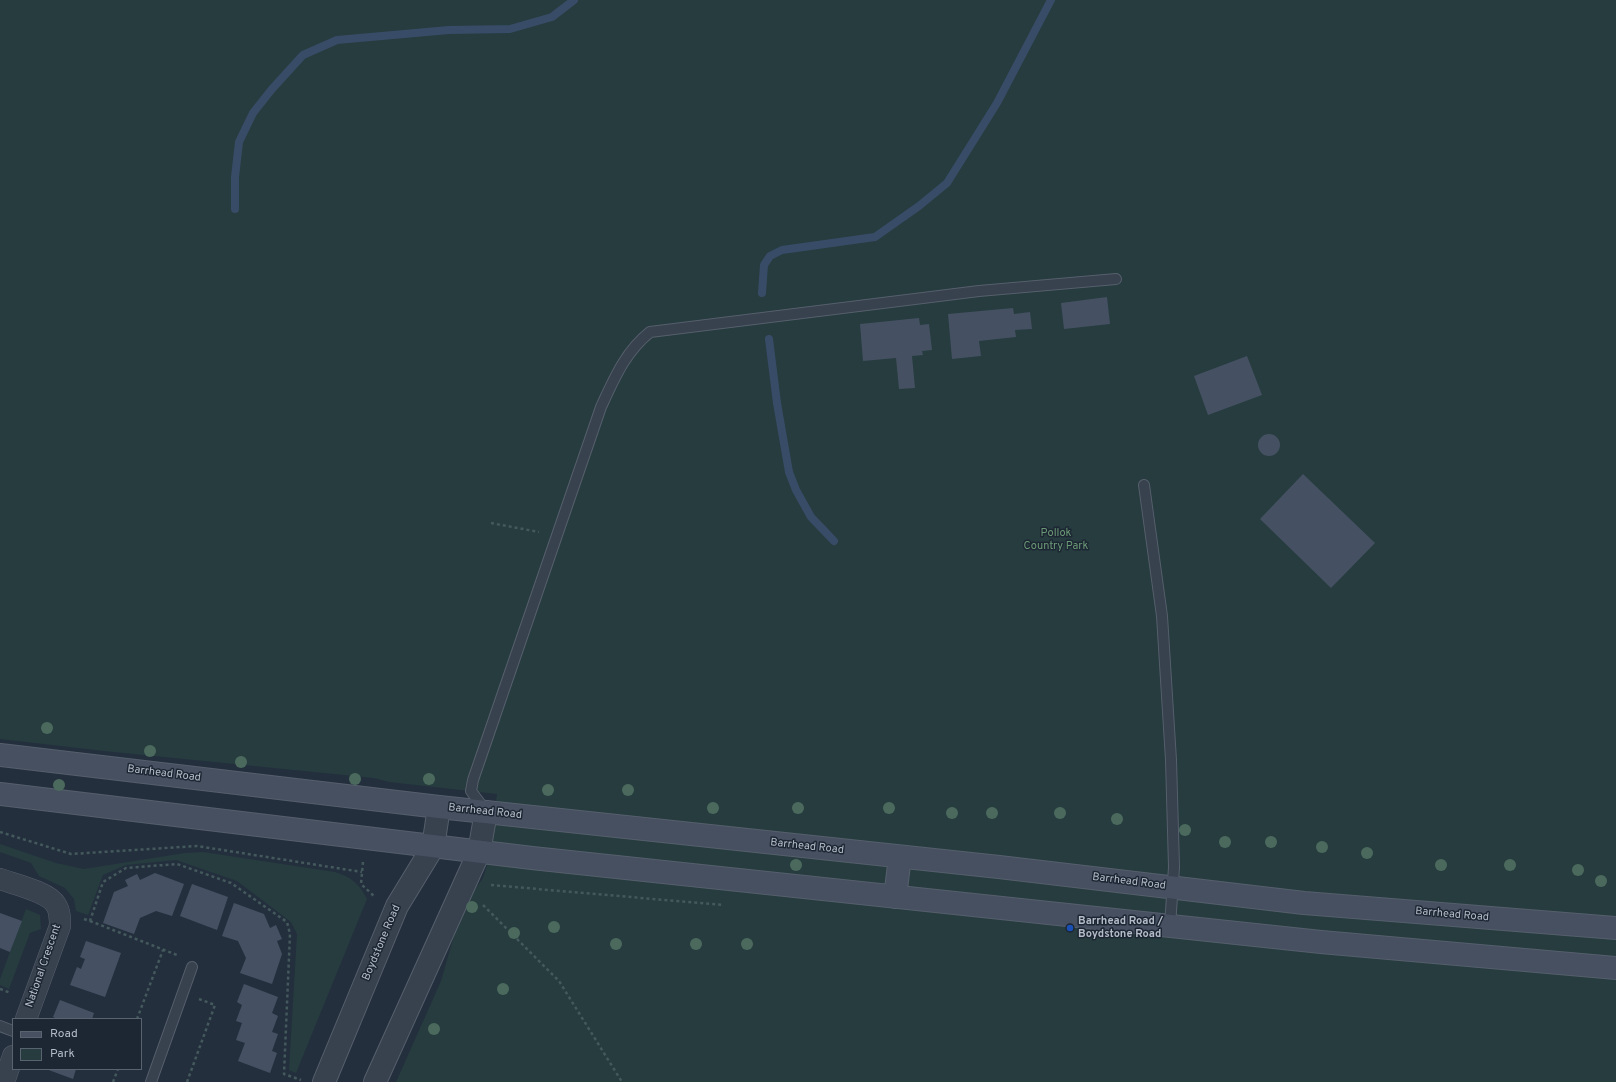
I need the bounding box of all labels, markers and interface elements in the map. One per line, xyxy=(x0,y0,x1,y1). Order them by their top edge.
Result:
park label: Pollok Country Park xyxy=(1024,527,1088,553)
street label: Barrhead Road xyxy=(126,763,202,785)
street label: Barrhead Road xyxy=(447,802,523,822)
street label: Barrhead Road xyxy=(769,837,845,857)
street label: Barrhead Road xyxy=(1091,871,1167,893)
street label: Boydstone Road xyxy=(360,903,404,983)
street label: Barrhead Road xyxy=(1415,905,1489,925)
place label: Barrhead Road / Boydstone Road xyxy=(1078,915,1163,941)
street label: National Crescent xyxy=(24,923,64,1009)
marker: Barrhead Road / Boydstone Road xyxy=(1065,923,1075,933)
legend xyxy=(12,1018,142,1070)
text: Road xyxy=(50,1026,78,1042)
text: Park xyxy=(50,1046,75,1062)

